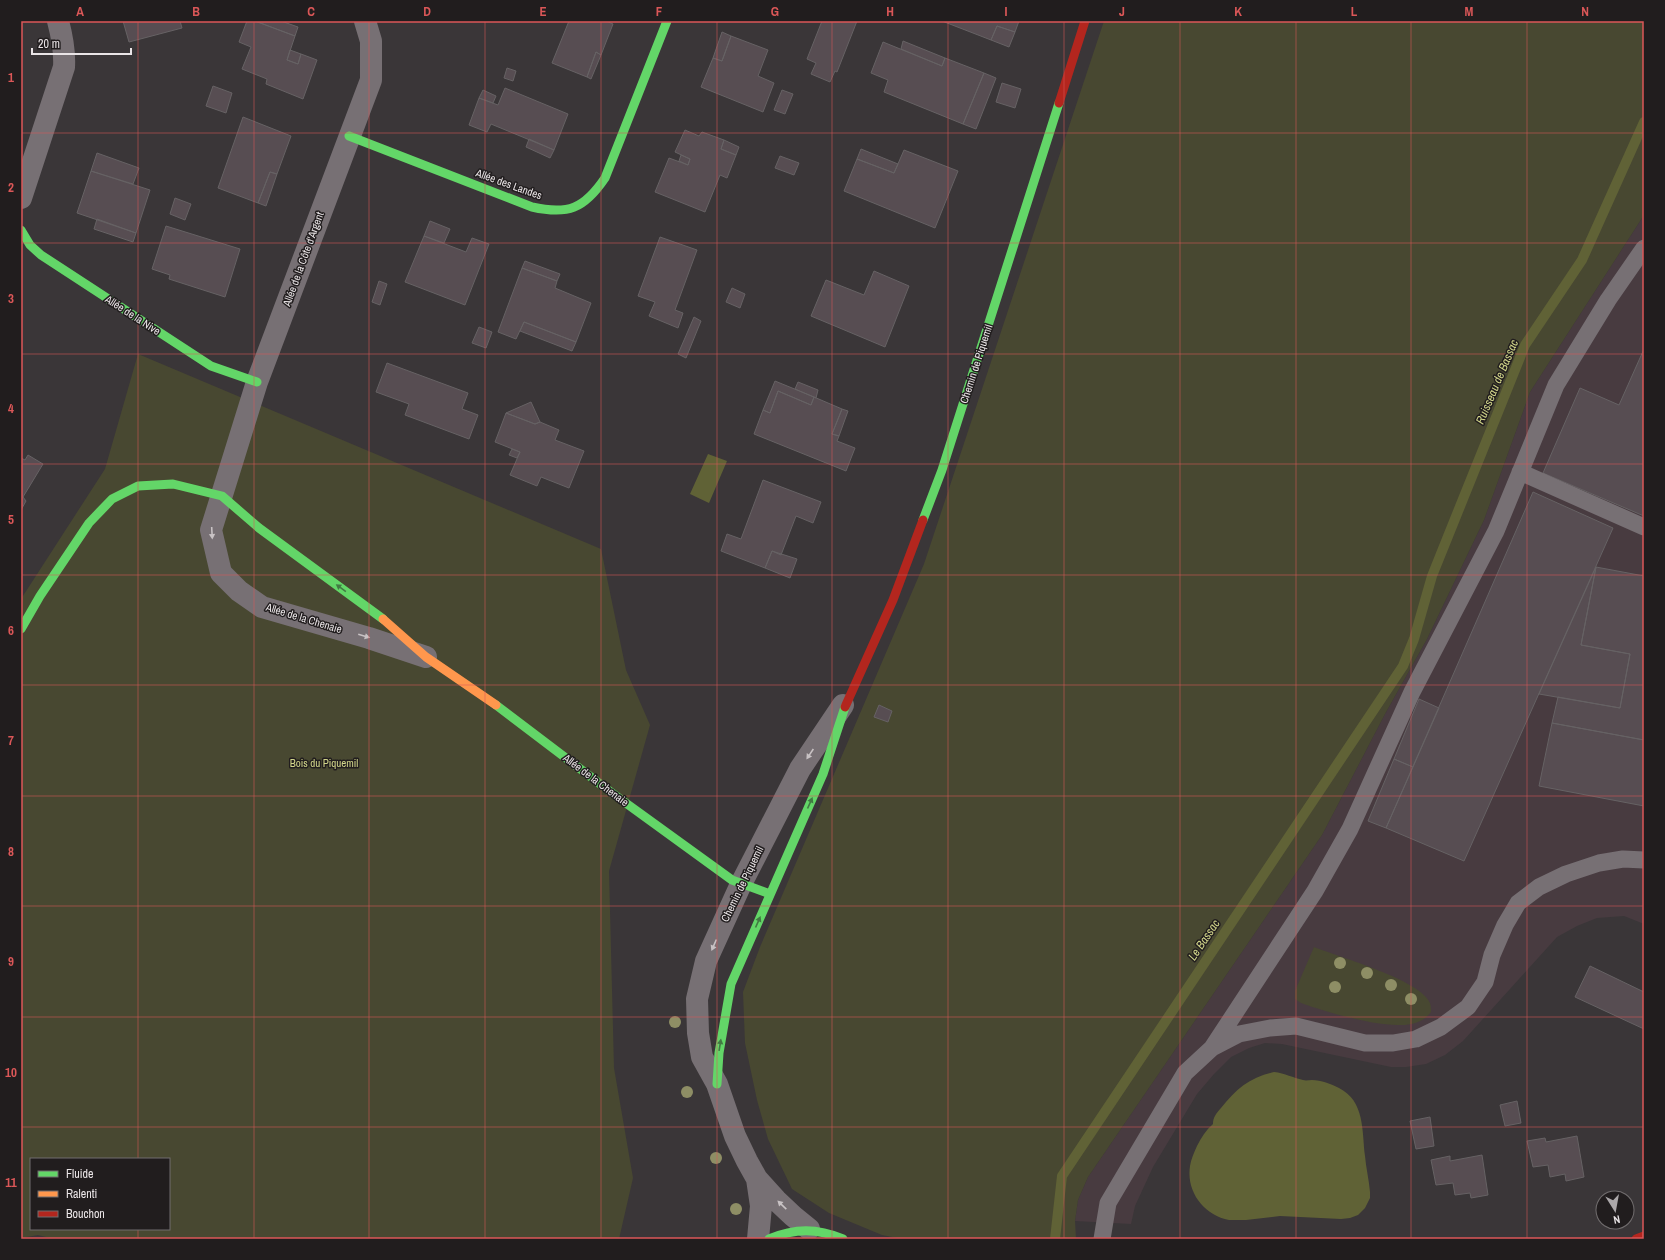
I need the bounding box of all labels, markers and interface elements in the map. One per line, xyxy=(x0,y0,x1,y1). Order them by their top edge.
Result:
text: A xyxy=(76,3,84,20)
text: B xyxy=(192,3,200,20)
text: C xyxy=(307,3,315,20)
text: D xyxy=(423,3,431,20)
text: E xyxy=(539,3,547,20)
text: F xyxy=(656,3,663,20)
text: G xyxy=(771,3,779,20)
text: H xyxy=(886,3,894,20)
text: I xyxy=(1005,3,1008,20)
text: J xyxy=(1119,3,1125,20)
text: K xyxy=(1234,3,1242,20)
text: L xyxy=(1351,3,1358,20)
text: M xyxy=(1465,3,1474,20)
text: N xyxy=(1581,3,1589,20)
scale bar xyxy=(32,30,131,56)
text: 20 m xyxy=(38,36,60,52)
text: 1 xyxy=(8,69,14,86)
street label: Allée des Landes xyxy=(473,165,544,203)
text: 2 xyxy=(8,179,14,196)
street label: Allée de la Côte d'Argent xyxy=(279,209,327,309)
text: 3 xyxy=(8,290,14,307)
street label: Allée de la Nive xyxy=(102,291,163,338)
street label: Chemin de Piquemil xyxy=(957,323,995,405)
water label: Ruisseau de Bassac xyxy=(1472,337,1522,427)
text: 4 xyxy=(8,400,14,417)
text: 5 xyxy=(8,511,14,528)
one-way arrow xyxy=(209,527,216,540)
one-way arrow xyxy=(336,584,347,592)
street label: Allée de la Chenaie xyxy=(263,600,344,636)
text: 6 xyxy=(8,622,14,639)
one-way arrow xyxy=(358,633,370,639)
text: 7 xyxy=(8,732,14,749)
one-way arrow xyxy=(806,749,814,759)
street label: Allée de la Chenaie xyxy=(560,750,632,809)
park label: Bois du Piquemil xyxy=(290,756,358,770)
one-way arrow xyxy=(807,797,813,808)
text: 8 xyxy=(8,843,14,860)
street label: Chemin de Piquemil xyxy=(718,844,766,924)
one-way arrow xyxy=(755,916,761,928)
water label: Le Bassac xyxy=(1185,916,1224,964)
one-way arrow xyxy=(710,939,717,951)
text: 9 xyxy=(8,953,14,970)
one-way arrow xyxy=(717,1039,723,1051)
text: 10 xyxy=(5,1064,17,1081)
legend xyxy=(30,1158,170,1230)
text: Fluide xyxy=(66,1166,93,1182)
text: 11 xyxy=(5,1174,17,1191)
text: Ralenti xyxy=(66,1186,97,1202)
north arrow xyxy=(1595,1190,1635,1230)
one-way arrow xyxy=(777,1201,787,1210)
text: Bouchon xyxy=(66,1206,105,1222)
text: N xyxy=(1612,1212,1621,1227)

